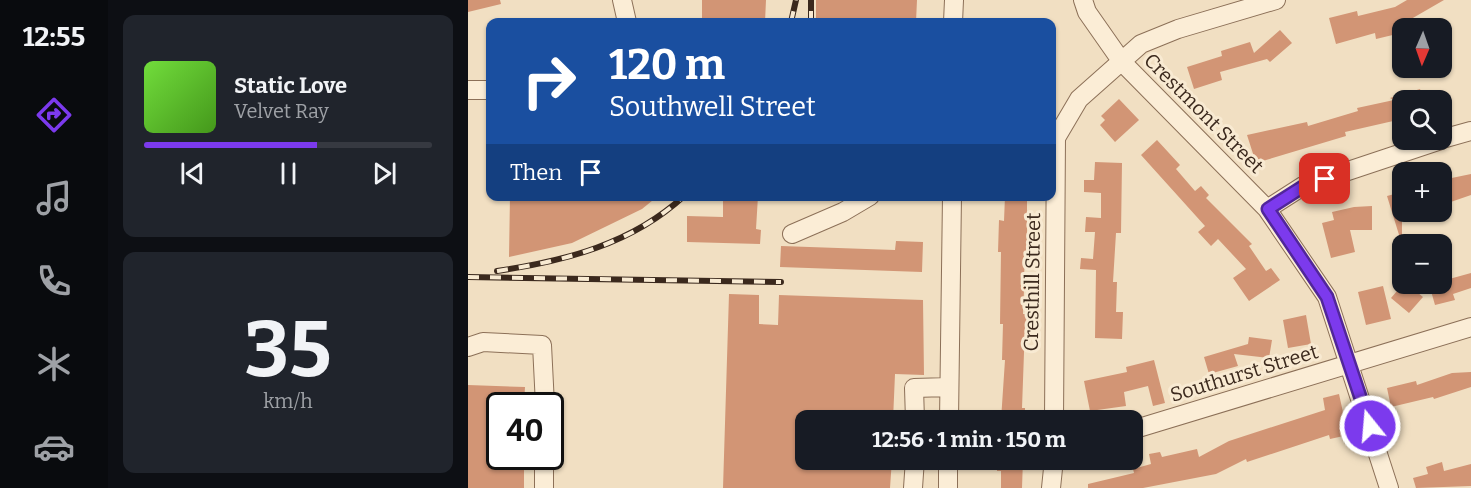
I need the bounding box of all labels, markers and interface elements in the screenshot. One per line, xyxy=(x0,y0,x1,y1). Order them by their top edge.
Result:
north arrow xyxy=(1392,18,1452,78)
map controls xyxy=(1392,18,1452,294)
text: 12:55 xyxy=(23,21,85,53)
text: 120 m xyxy=(609,40,725,90)
icon: right xyxy=(510,42,588,120)
street label: Crestmont Street xyxy=(1139,48,1269,178)
text: Static Love xyxy=(234,72,347,99)
button: search xyxy=(1392,90,1452,150)
text: Southwell Street xyxy=(609,91,816,123)
icon: directions xyxy=(33,94,75,136)
text: Velvet Ray xyxy=(234,99,329,123)
pin xyxy=(1299,153,1350,204)
icon: arrive xyxy=(574,156,607,189)
icon: previous xyxy=(176,157,209,190)
icon: pause xyxy=(272,157,305,190)
icon: next xyxy=(368,157,401,190)
text: Then xyxy=(510,159,562,186)
icon: arrive xyxy=(1308,162,1341,195)
button: + xyxy=(1392,162,1452,222)
icon: music xyxy=(33,177,75,219)
street label: Cresthill Street xyxy=(1019,212,1045,352)
button: − xyxy=(1392,234,1452,294)
icon: phone xyxy=(33,260,75,302)
text: 35 xyxy=(244,303,332,397)
street label: Southurst Street xyxy=(1167,339,1321,407)
icon: climate xyxy=(33,343,75,385)
text: km/h xyxy=(263,389,313,413)
speed limit sign: 40 xyxy=(486,392,564,470)
position arrow xyxy=(1338,394,1402,458)
icon: car xyxy=(33,426,75,468)
text: 12:56 · 1 min · 150 m xyxy=(872,426,1066,453)

